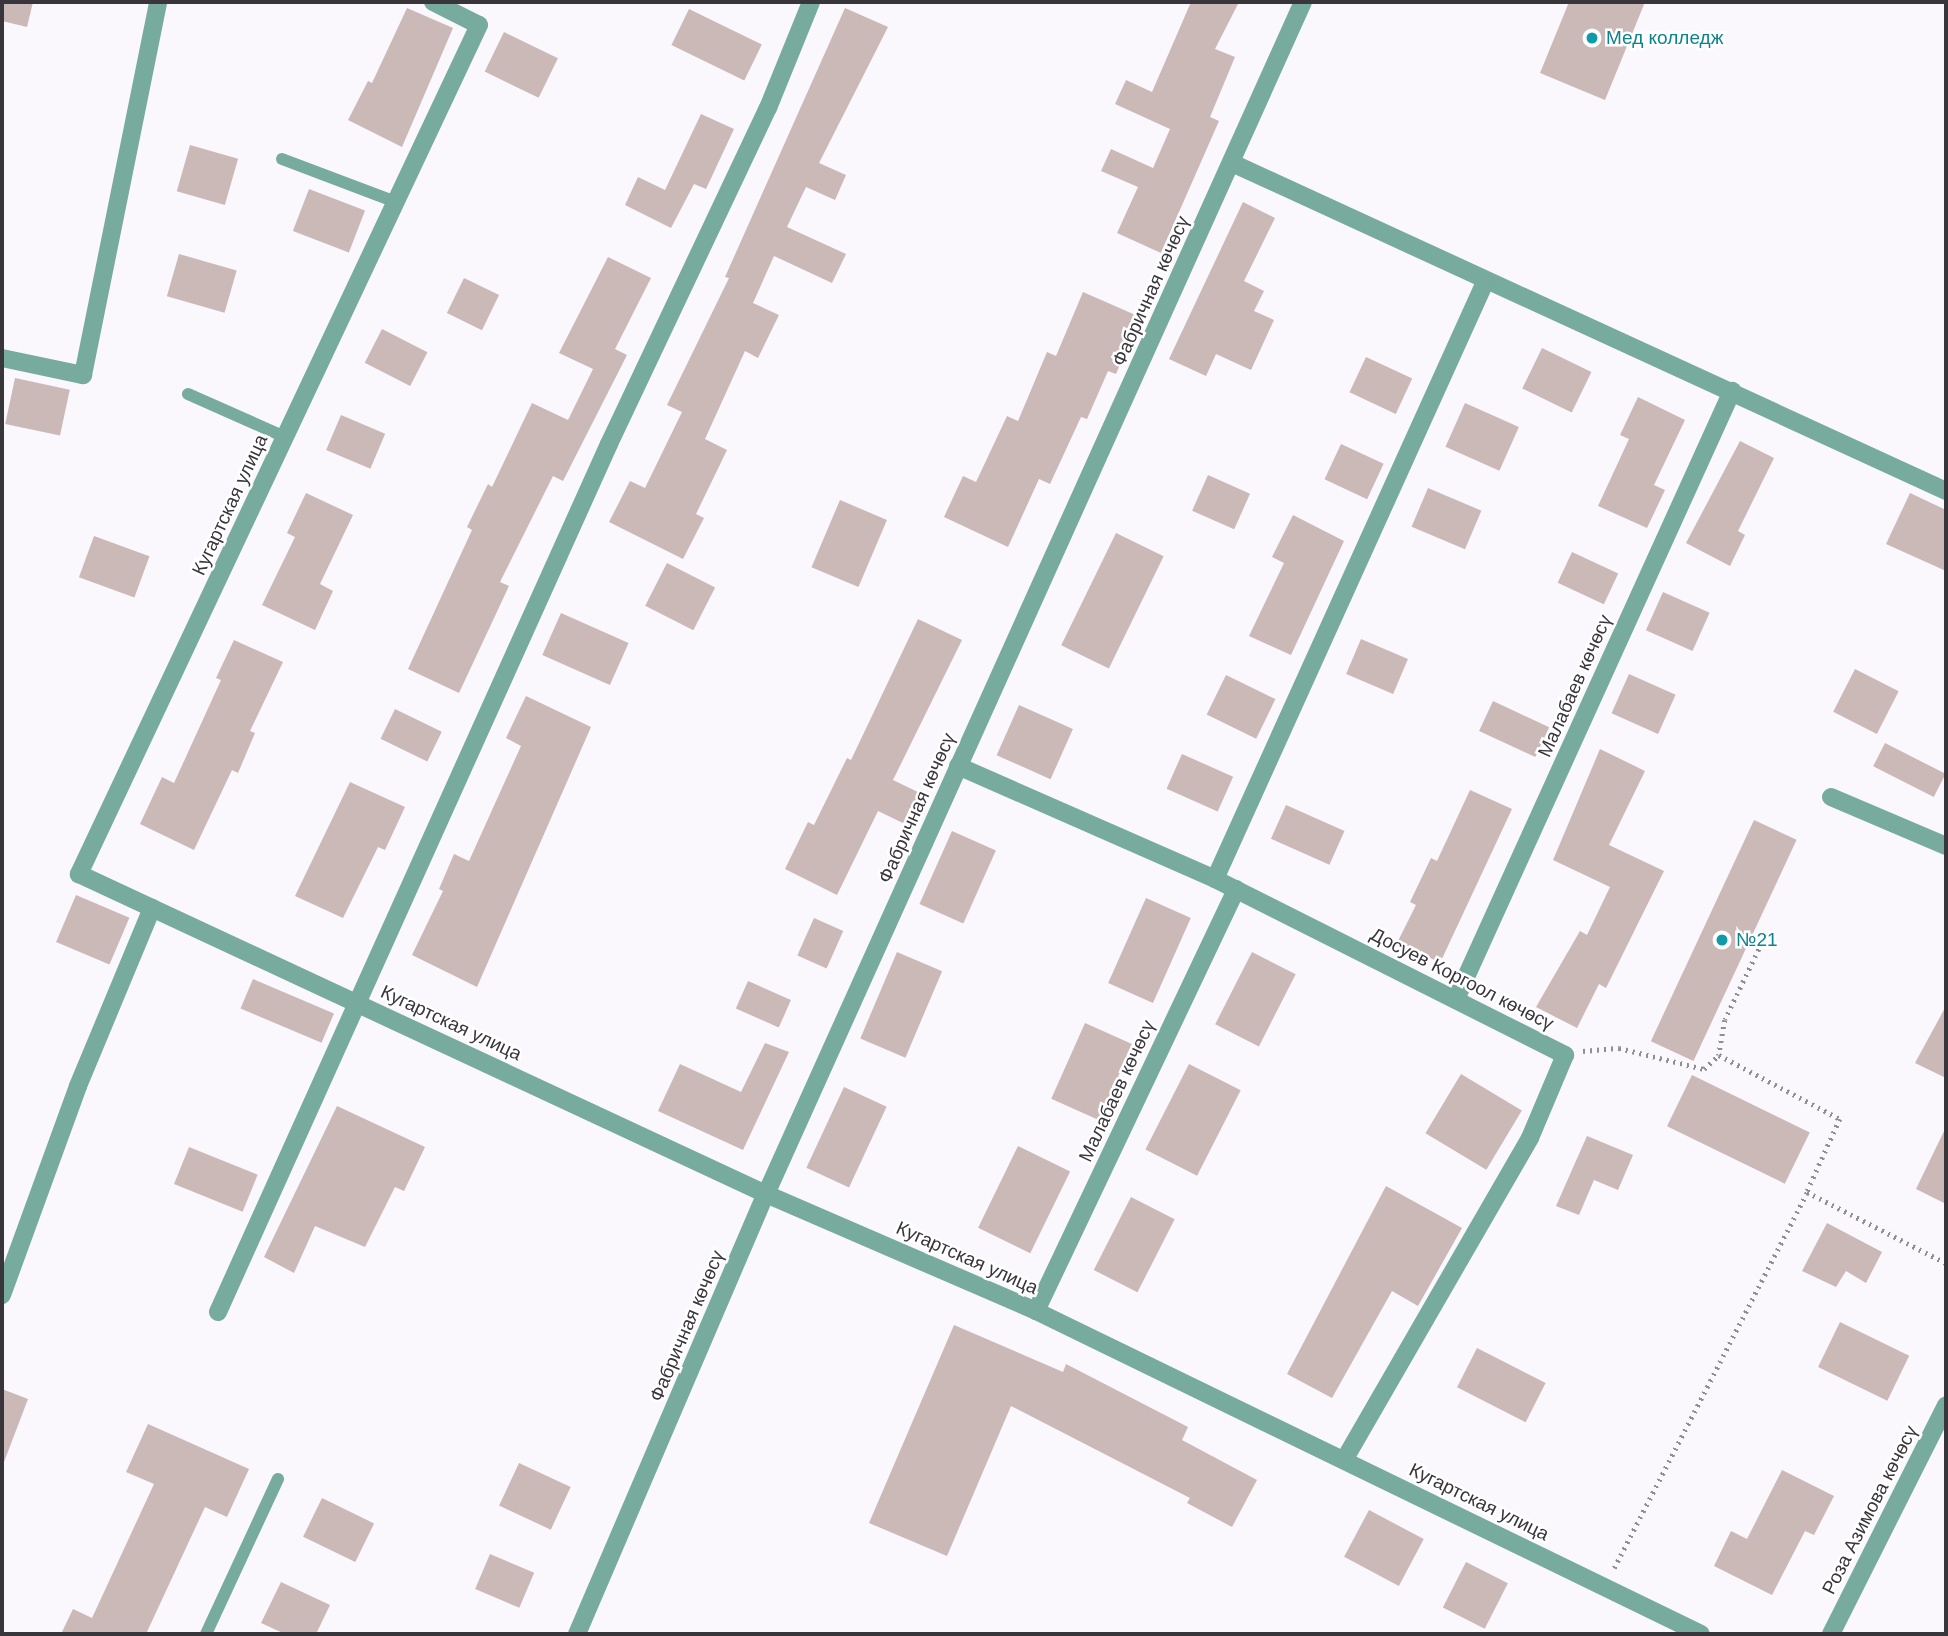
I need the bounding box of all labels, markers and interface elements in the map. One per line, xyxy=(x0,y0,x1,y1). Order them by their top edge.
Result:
place label: Мед колледж xyxy=(1606,27,1723,49)
marker: Мед колледж xyxy=(1584,30,1600,46)
street label: Фабричная көчөсү xyxy=(1108,212,1194,370)
street label: Кугартская улица xyxy=(187,431,273,579)
street label: Малабаев көчөсү xyxy=(1533,611,1617,761)
street label: Фабричная көчөсү xyxy=(874,729,960,887)
street label: Досуев Коргоол көчөсү xyxy=(1367,923,1557,1035)
place label: №21 xyxy=(1736,929,1778,951)
marker: №21 xyxy=(1714,932,1730,948)
street label: Кугартская улица xyxy=(377,980,525,1066)
street label: Малабаев көчөсү xyxy=(1074,1017,1160,1165)
street label: Кугартская улица xyxy=(893,1216,1041,1300)
street label: Фабричная көчөсү xyxy=(645,1247,729,1405)
street label: Роза Азимова көчөсү xyxy=(1818,1422,1922,1598)
street label: Кугартская улица xyxy=(1405,1458,1553,1546)

